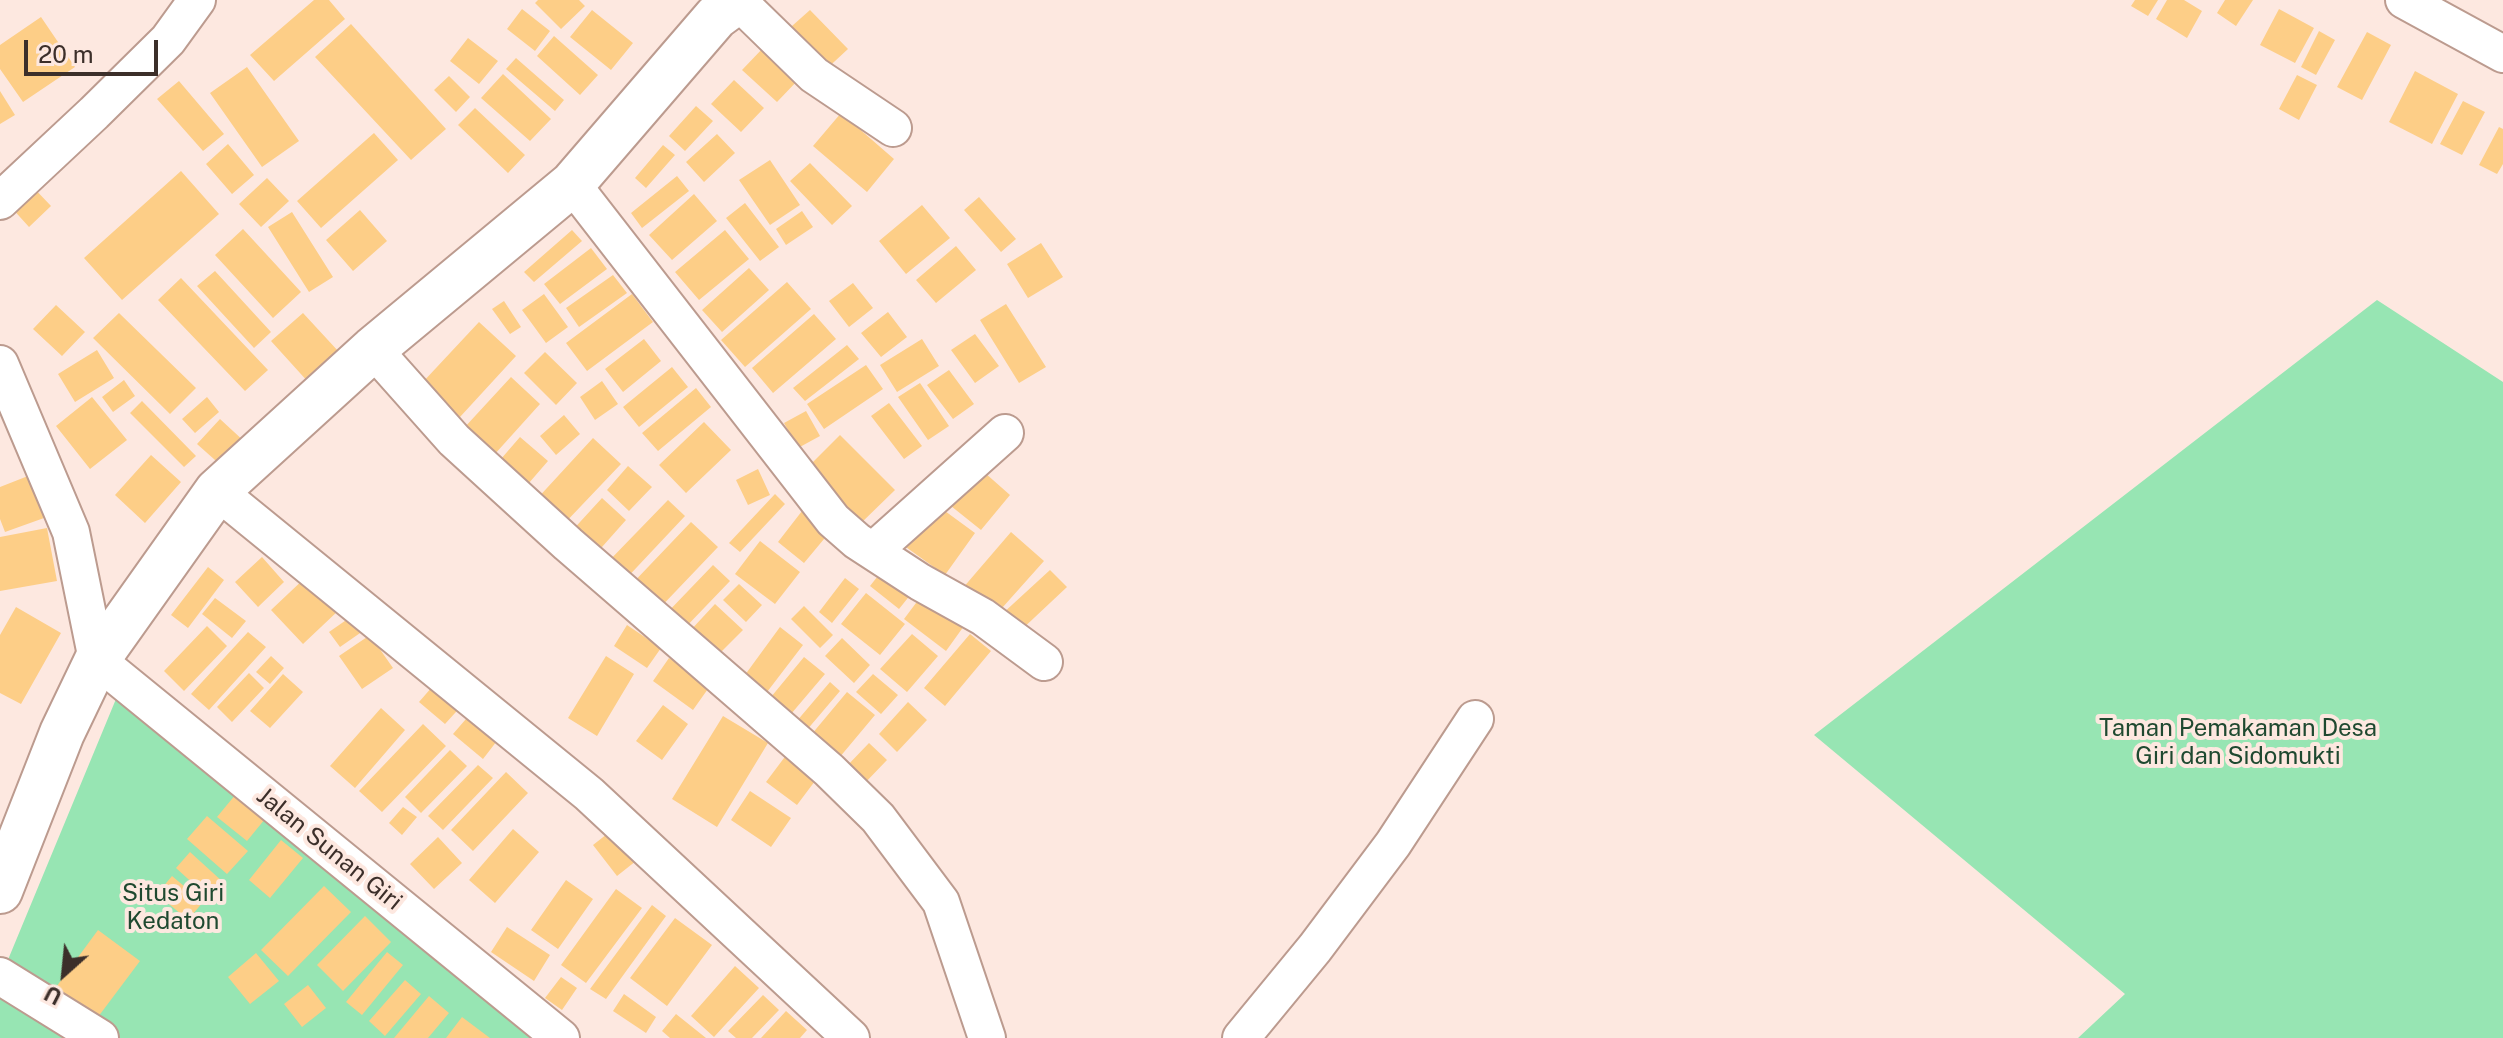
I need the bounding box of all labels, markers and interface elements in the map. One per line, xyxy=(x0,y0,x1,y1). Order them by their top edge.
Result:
scale bar xyxy=(28,24,162,74)
text: 20 m xyxy=(38,40,94,68)
park label: Taman Pemakaman Desa Giri dan Sidomukti xyxy=(2099,715,2377,771)
street label: Jalan Sunan Giri xyxy=(251,782,407,916)
park label: Situs Giri Kedaton xyxy=(122,880,224,936)
north arrow xyxy=(24,934,104,1014)
text: U xyxy=(40,980,66,1011)

